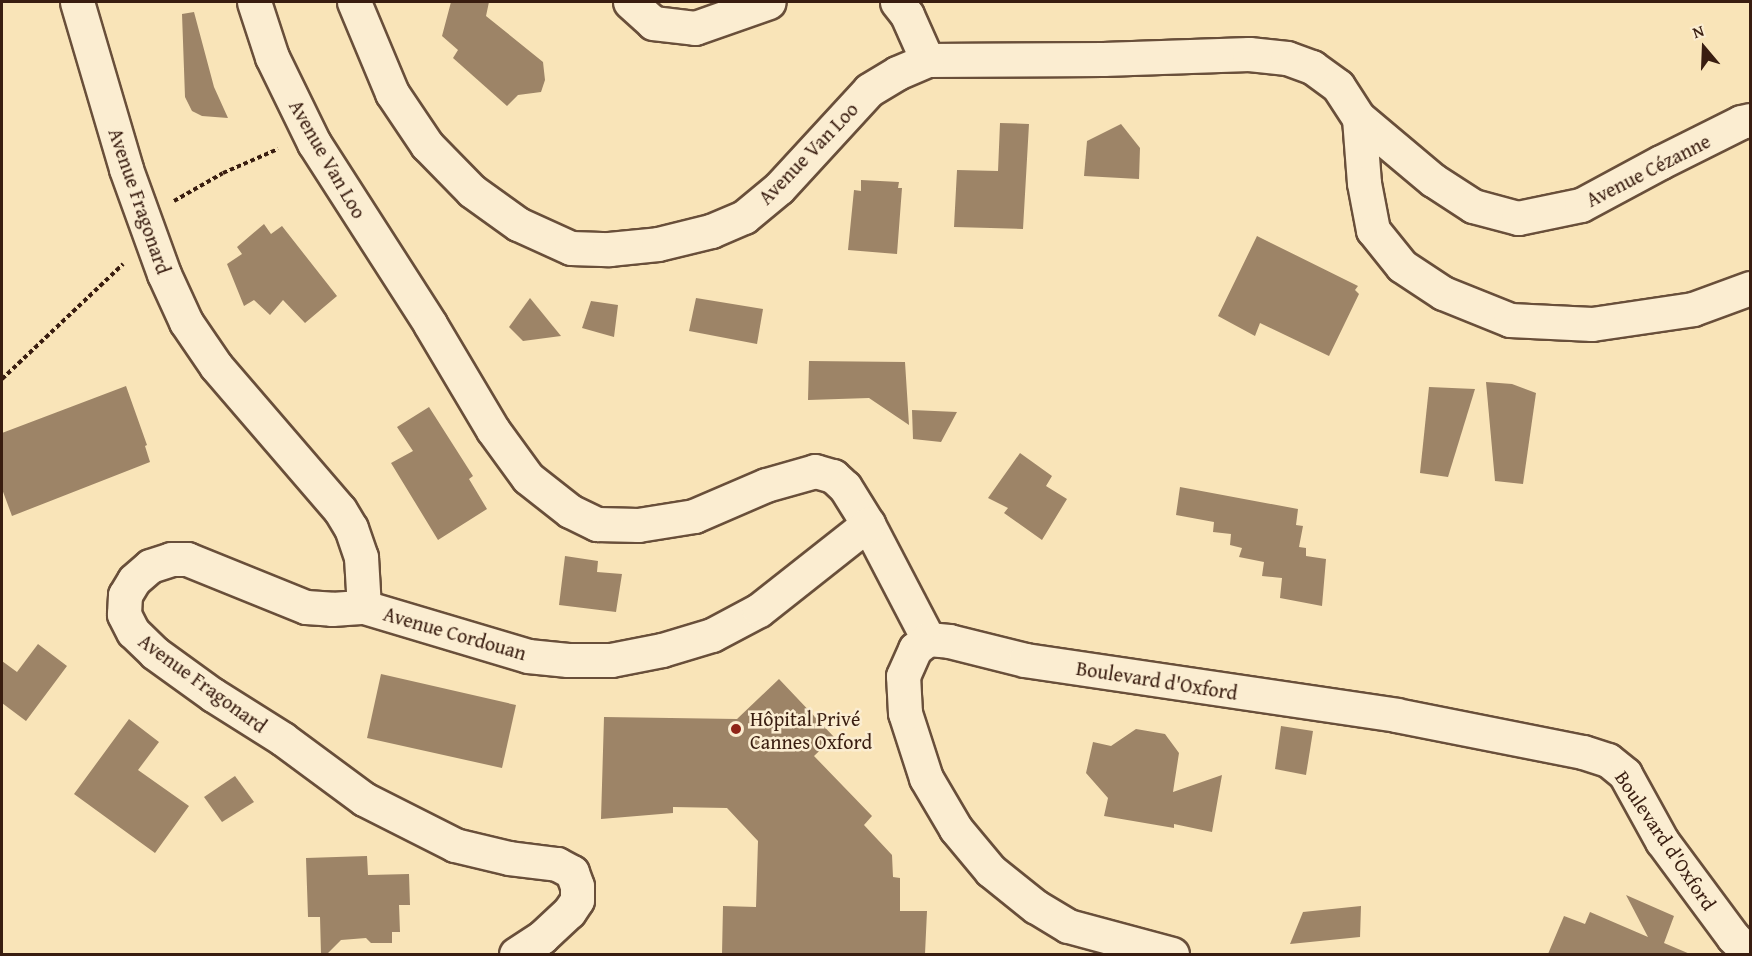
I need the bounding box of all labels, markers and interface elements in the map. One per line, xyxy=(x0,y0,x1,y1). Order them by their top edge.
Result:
north arrow xyxy=(1674,18,1734,78)
text: N xyxy=(1689,18,1707,44)
street label: Avenue Van Loo xyxy=(284,95,372,223)
street label: Avenue Van Loo xyxy=(753,97,863,209)
street label: Avenue Fragonard xyxy=(104,125,176,277)
street label: Avenue Cézanne xyxy=(1582,128,1714,212)
street label: Avenue Cordouan xyxy=(381,601,529,665)
street label: Avenue Fragonard xyxy=(134,628,272,738)
street label: Boulevard d'Oxford xyxy=(1075,655,1239,705)
place label: Hôpital Privé Cannes Oxford xyxy=(750,706,872,753)
marker: Hôpital Privé Cannes Oxford xyxy=(727,720,745,738)
street label: Boulevard d'Oxford xyxy=(1610,766,1722,914)

